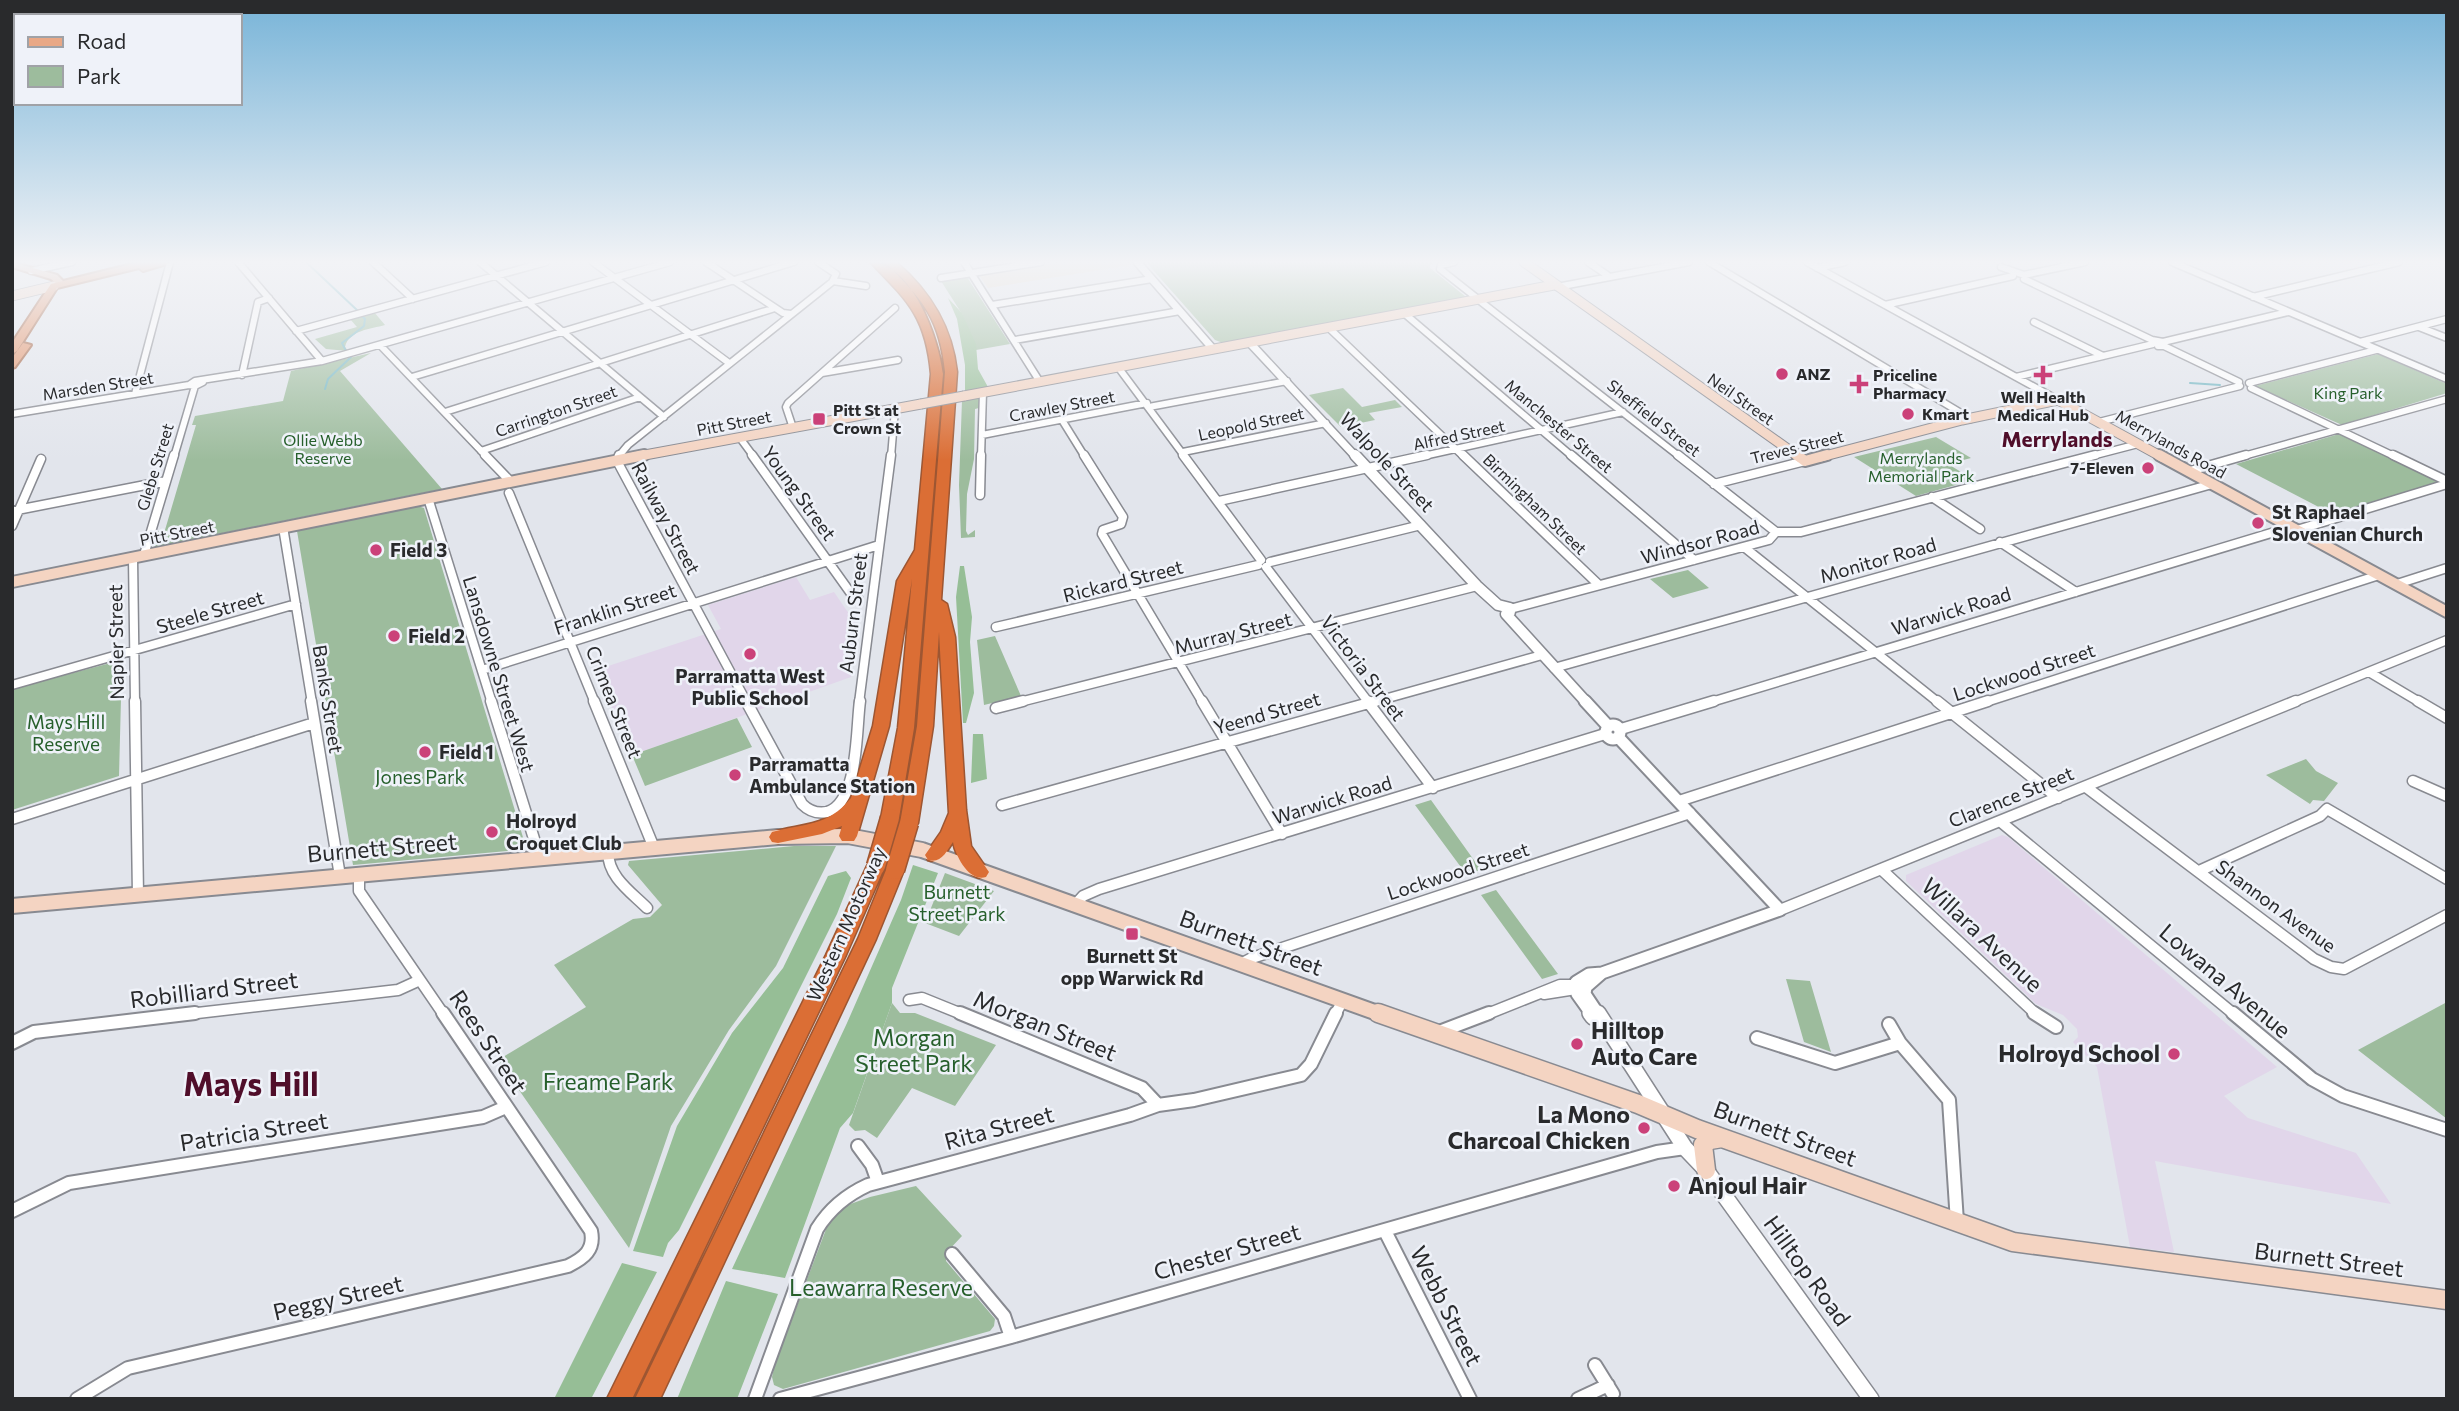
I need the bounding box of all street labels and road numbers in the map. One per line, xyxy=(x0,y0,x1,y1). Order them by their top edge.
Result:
street label: Marsden Street xyxy=(41,367,155,404)
street label: Neil Street xyxy=(1704,369,1779,429)
street label: Manchester Street xyxy=(1502,375,1617,477)
street label: Sheffield Street xyxy=(1604,375,1705,460)
street label: Carrington Street xyxy=(492,381,620,440)
street label: Crawley Street xyxy=(1008,386,1117,425)
street label: Leopold Street xyxy=(1196,403,1306,444)
street label: Merrylands Road xyxy=(2113,405,2230,482)
street label: Pitt Street xyxy=(695,406,773,439)
street label: Walpole Street xyxy=(1335,407,1440,516)
street label: Alfred Street xyxy=(1411,415,1507,454)
street label: Glebe Street xyxy=(132,420,177,513)
street label: Treves Street xyxy=(1748,426,1846,467)
street label: Young Street xyxy=(757,441,841,545)
street label: Birmingham Street xyxy=(1480,449,1591,558)
street label: Railway Street xyxy=(627,458,706,578)
street label: Windsor Road xyxy=(1638,515,1762,568)
street label: Pitt Street xyxy=(138,516,216,549)
street label: Monitor Road xyxy=(1817,532,1939,587)
street label: Auburn Street xyxy=(834,551,871,674)
street label: Rickard Street xyxy=(1061,554,1185,607)
street label: Lansdowne Street West xyxy=(459,573,540,775)
street label: Franklin Street xyxy=(551,578,679,639)
street label: Warwick Road xyxy=(1888,581,2013,640)
street label: Napier Street xyxy=(103,584,128,700)
street label: Steele Street xyxy=(153,585,267,638)
street label: Murray Street xyxy=(1172,607,1294,658)
street label: Victoria Street xyxy=(1316,610,1411,725)
street label: Lockwood Street xyxy=(1950,638,2098,705)
street label: Crimea Street xyxy=(581,642,648,762)
street label: Banks Street xyxy=(309,643,348,755)
street label: Yeend Street xyxy=(1211,686,1323,739)
street label: Clarence Street xyxy=(1945,761,2077,832)
street label: Warwick Road xyxy=(1269,770,1394,829)
street label: Burnett Street xyxy=(306,827,458,868)
street label: Lockwood Street xyxy=(1384,837,1532,904)
street label: Western Motorway xyxy=(801,843,890,1005)
street label: Shannon Avenue xyxy=(2212,854,2341,957)
street label: Willara Avenue xyxy=(1916,871,2049,997)
street label: Burnett Street xyxy=(1176,903,1327,981)
street label: Lowana Avenue xyxy=(2154,917,2297,1043)
street label: Robilliard Street xyxy=(128,965,299,1013)
street label: Rees Street xyxy=(444,984,534,1099)
street label: Morgan Street xyxy=(970,984,1121,1066)
street label: Burnett Street xyxy=(1710,1094,1861,1172)
street label: Rita Street xyxy=(941,1099,1057,1155)
street label: Patricia Street xyxy=(178,1105,330,1157)
street label: Hilltop Road xyxy=(1758,1210,1857,1331)
street label: Chester Street xyxy=(1150,1217,1303,1285)
street label: Burnett Street xyxy=(2253,1236,2405,1282)
street label: Webb Street xyxy=(1405,1241,1489,1370)
street label: Peggy Street xyxy=(270,1268,405,1326)

